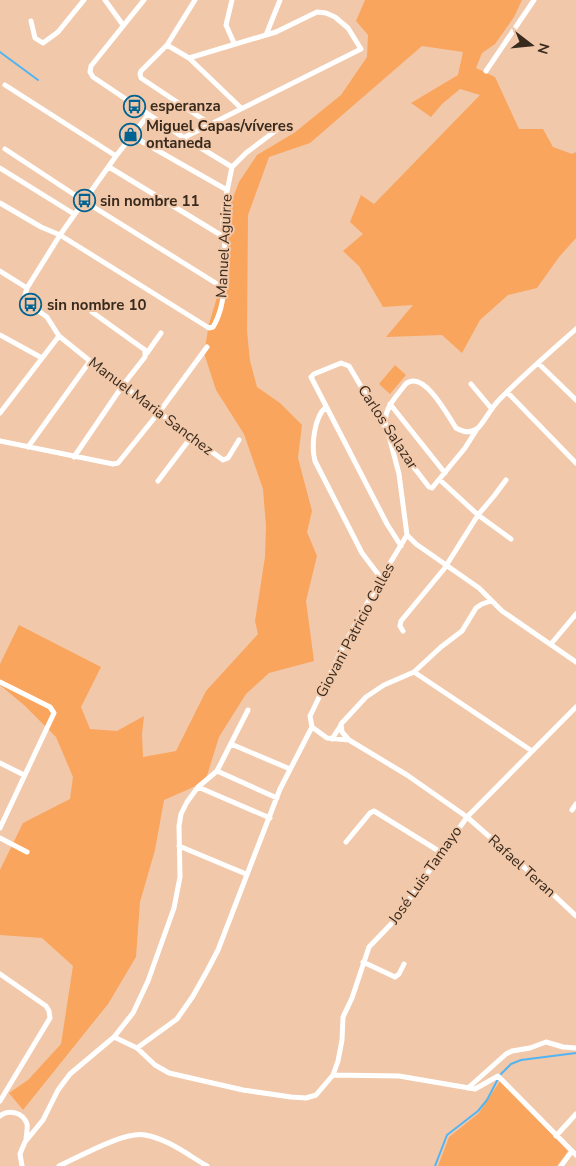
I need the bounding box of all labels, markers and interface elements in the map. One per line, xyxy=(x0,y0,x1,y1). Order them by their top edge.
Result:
north arrow xyxy=(506,20,556,70)
text: N xyxy=(532,41,554,56)
bus stop icon: esperanza xyxy=(122,94,146,118)
place label: esperanza xyxy=(150,96,221,116)
place label: Miguel Capas/víveres ontaneda xyxy=(146,116,293,153)
shop icon: Miguel Capas/víveres ontaneda xyxy=(118,123,142,147)
bus stop icon: sin nombre 11 xyxy=(72,189,96,213)
place label: sin nombre 11 xyxy=(100,191,199,211)
street label: Manuel Aguirre xyxy=(211,193,237,299)
bus stop icon: sin nombre 10 xyxy=(19,293,43,317)
place label: sin nombre 10 xyxy=(47,295,146,315)
street label: Manuel Maria Sanchez xyxy=(84,352,218,460)
street label: Carlos Salazar xyxy=(353,381,423,474)
street label: Giovani Patricio Calles xyxy=(311,559,399,701)
street label: José Luis Tamayo xyxy=(383,822,466,929)
street label: Rafael Teran xyxy=(484,830,560,902)

